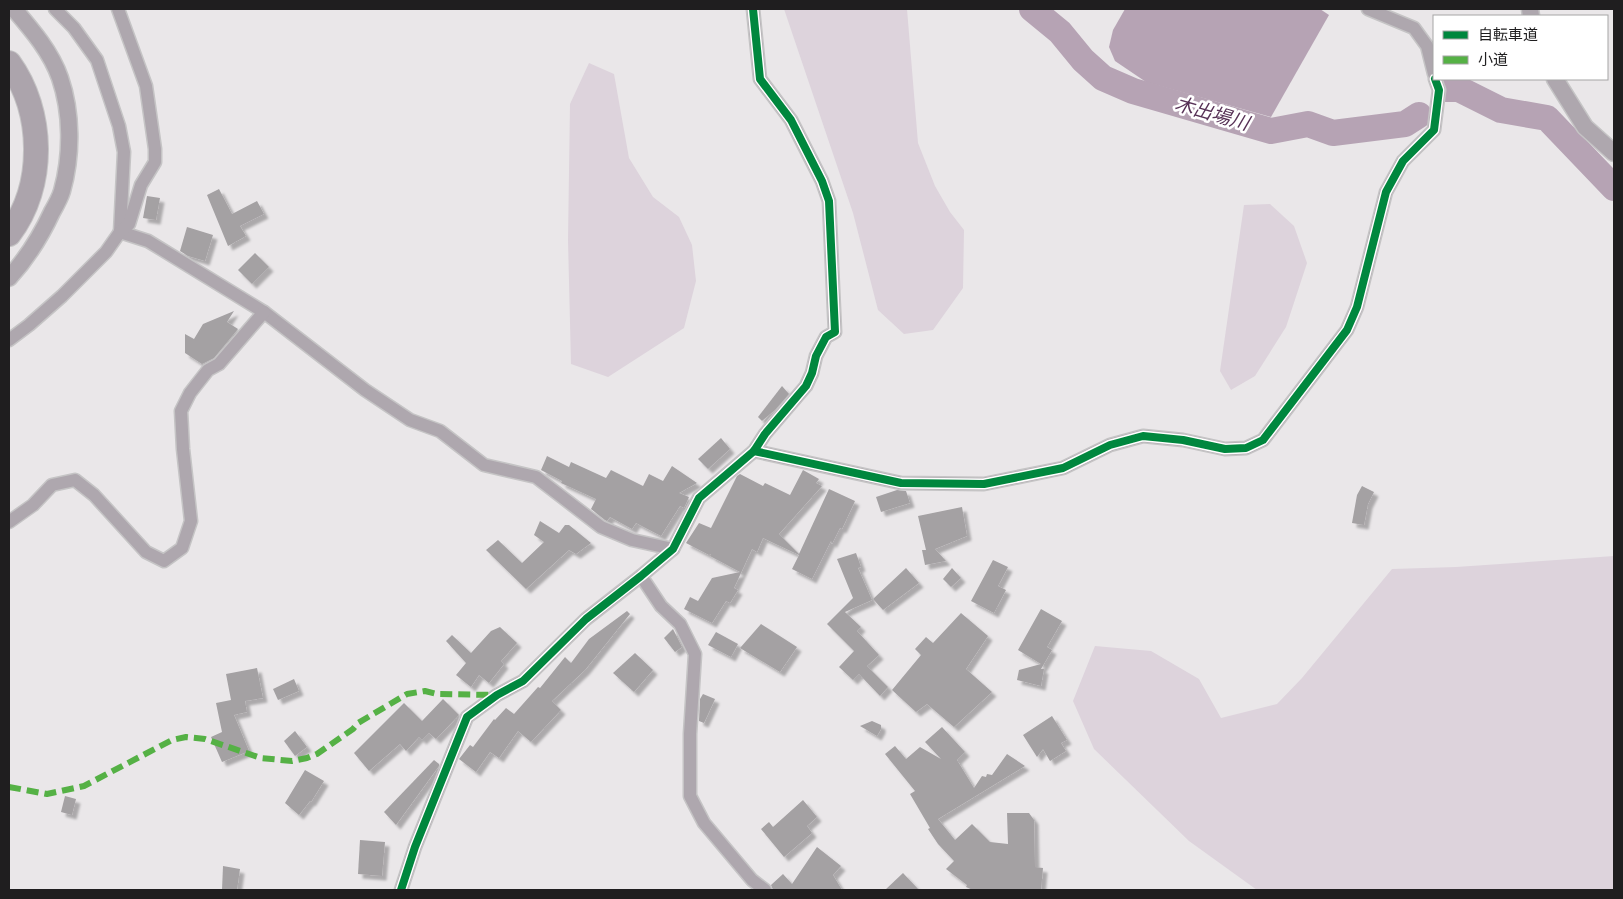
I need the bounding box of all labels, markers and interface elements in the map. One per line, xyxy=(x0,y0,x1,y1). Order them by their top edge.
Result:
legend xyxy=(1433,15,1608,80)
text: 自転車道 xyxy=(1478,26,1538,44)
text: 小道 xyxy=(1478,51,1508,69)
water label: 木出場川 xyxy=(1172,93,1253,136)

